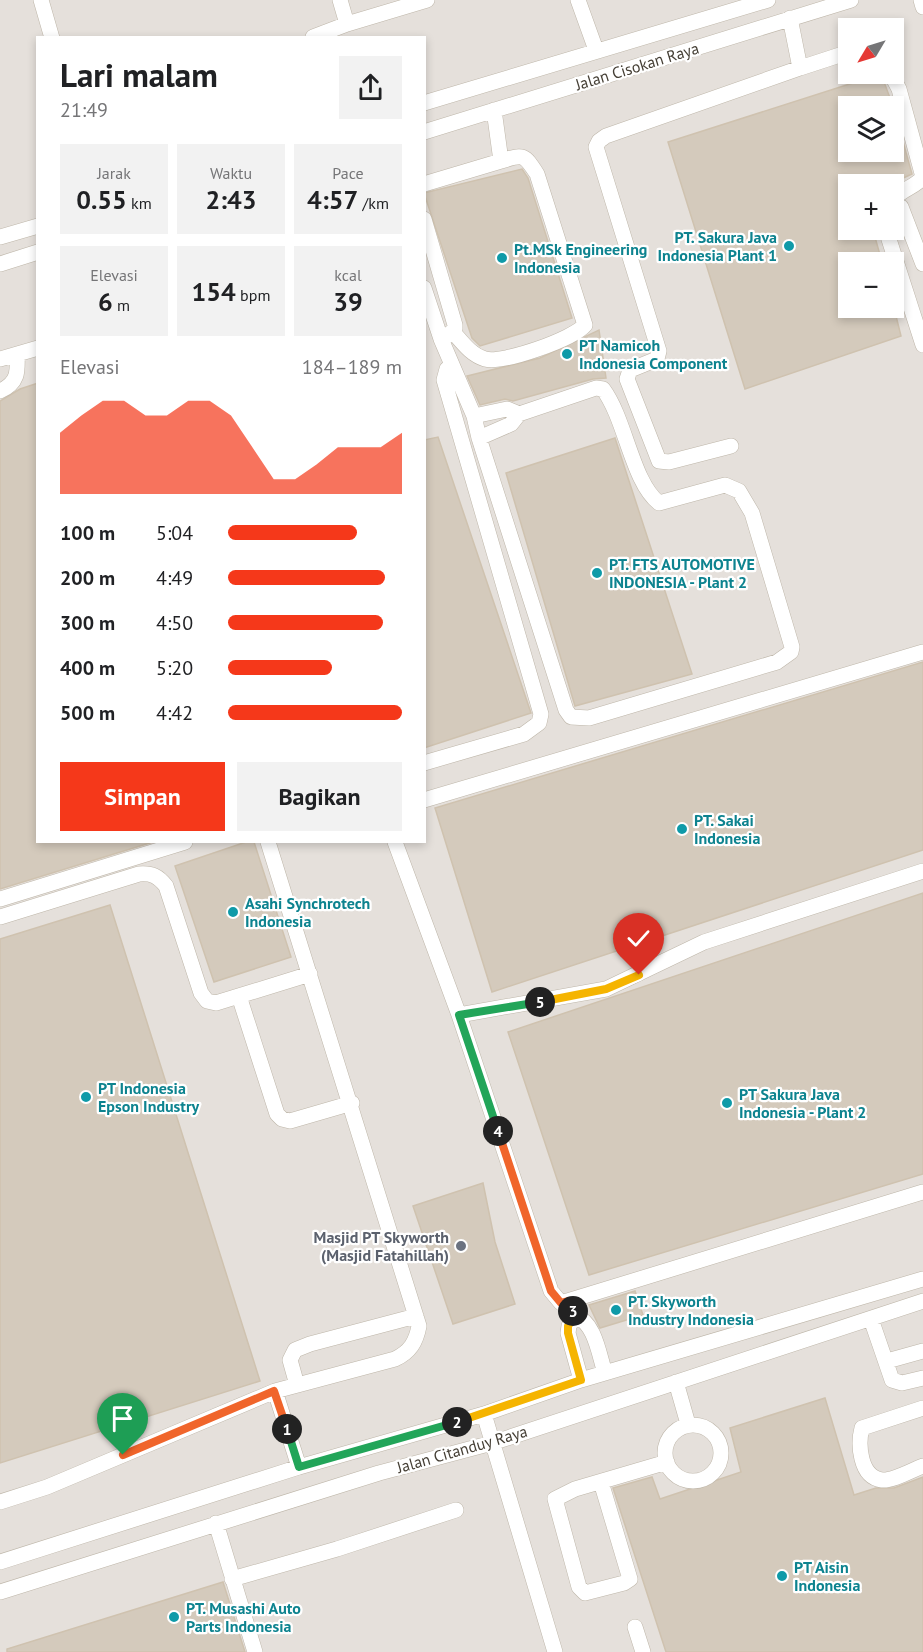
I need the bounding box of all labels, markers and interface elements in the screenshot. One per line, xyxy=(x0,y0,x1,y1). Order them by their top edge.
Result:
north arrow xyxy=(838,18,904,84)
map controls xyxy=(838,18,904,318)
street label: Jalan Cisokan Raya xyxy=(572,38,701,95)
text: Lari malam xyxy=(60,53,218,96)
button: share xyxy=(339,56,402,119)
button: layers xyxy=(838,96,904,162)
text: 21:49 xyxy=(60,97,108,123)
text: Jarak xyxy=(97,163,131,183)
text: Waktu xyxy=(210,163,252,183)
text: Pace xyxy=(332,163,364,183)
button: + xyxy=(838,174,904,240)
text: 0.55 xyxy=(76,183,127,216)
text: 2:43 xyxy=(205,183,257,216)
text: 4:57 xyxy=(307,183,358,216)
text: km xyxy=(127,193,152,213)
text: /km xyxy=(358,193,389,213)
place label: PT. Sakura Java Indonesia Plant 1 xyxy=(657,227,777,265)
place label: Pt.MSk Engineering Indonesia xyxy=(514,239,647,277)
marker: PT. Sakura Java Indonesia Plant 1 xyxy=(782,239,796,253)
marker: Pt.MSk Engineering Indonesia xyxy=(495,251,509,265)
button: − xyxy=(838,252,904,318)
text: Elevasi xyxy=(90,265,138,285)
text: kcal xyxy=(334,265,362,285)
text: 154 xyxy=(192,275,236,308)
text: 6 xyxy=(98,285,113,318)
text: bpm xyxy=(236,285,270,305)
text: 39 xyxy=(333,285,363,318)
text: m xyxy=(113,295,130,315)
place label: PT Namicoh Indonesia Component xyxy=(579,335,728,373)
marker: PT Namicoh Indonesia Component xyxy=(560,347,574,361)
text: Elevasi xyxy=(60,354,120,380)
text: 184–189 m xyxy=(302,354,402,380)
text: 100 m xyxy=(60,520,115,546)
text: 5:04 xyxy=(156,520,193,546)
place label: PT. FTS AUTOMOTIVE INDONESIA - Plant 2 xyxy=(609,554,755,592)
text: 200 m xyxy=(60,565,115,591)
text: 4:49 xyxy=(156,565,193,591)
marker: PT. FTS AUTOMOTIVE INDONESIA - Plant 2 xyxy=(590,566,604,580)
text: 300 m xyxy=(60,610,115,636)
text: 4:50 xyxy=(156,610,193,636)
text: 400 m xyxy=(60,655,115,681)
text: 5:20 xyxy=(156,655,193,681)
text: 500 m xyxy=(60,700,115,726)
text: 4:42 xyxy=(156,700,193,726)
button: Simpan xyxy=(60,762,225,831)
button: Bagikan xyxy=(237,762,402,831)
place label: PT. Sakai Indonesia xyxy=(694,810,760,848)
marker: PT. Sakai Indonesia xyxy=(675,822,689,836)
place label: Asahi Synchrotech Indonesia xyxy=(245,893,370,931)
marker: Asahi Synchrotech Indonesia xyxy=(226,905,240,919)
pin xyxy=(613,913,664,975)
icon: check xyxy=(622,922,655,955)
pin: 5 xyxy=(525,987,555,1017)
text: 5 xyxy=(535,992,545,1012)
place label: PT Indonesia Epson Industry xyxy=(98,1078,200,1116)
place label: PT Sakura Java Indonesia - Plant 2 xyxy=(739,1084,866,1122)
marker: PT Indonesia Epson Industry xyxy=(79,1090,93,1104)
marker: PT Sakura Java Indonesia - Plant 2 xyxy=(720,1096,734,1110)
pin: 4 xyxy=(483,1116,513,1146)
text: 4 xyxy=(493,1121,503,1141)
place label: Masjid PT Skyworth (Masjid Fatahillah) xyxy=(314,1227,449,1265)
marker: Masjid PT Skyworth (Masjid Fatahillah) xyxy=(454,1239,468,1253)
place label: PT. Skyworth Industry Indonesia xyxy=(628,1291,754,1329)
pin: 3 xyxy=(558,1296,588,1326)
text: 3 xyxy=(568,1301,578,1321)
marker: PT. Skyworth Industry Indonesia xyxy=(609,1303,623,1317)
pin xyxy=(97,1393,148,1455)
icon: arrive xyxy=(106,1402,139,1435)
pin: 2 xyxy=(442,1407,472,1437)
text: 2 xyxy=(452,1412,462,1432)
pin: 1 xyxy=(272,1414,302,1444)
text: 1 xyxy=(282,1419,292,1439)
street label: Jalan Citanduy Raya xyxy=(393,1421,530,1477)
place label: PT Aisin Indonesia xyxy=(794,1557,860,1595)
marker: PT Aisin Indonesia xyxy=(775,1569,789,1583)
place label: PT. Musashi Auto Parts Indonesia xyxy=(186,1598,301,1636)
marker: PT. Musashi Auto Parts Indonesia xyxy=(167,1610,181,1624)

